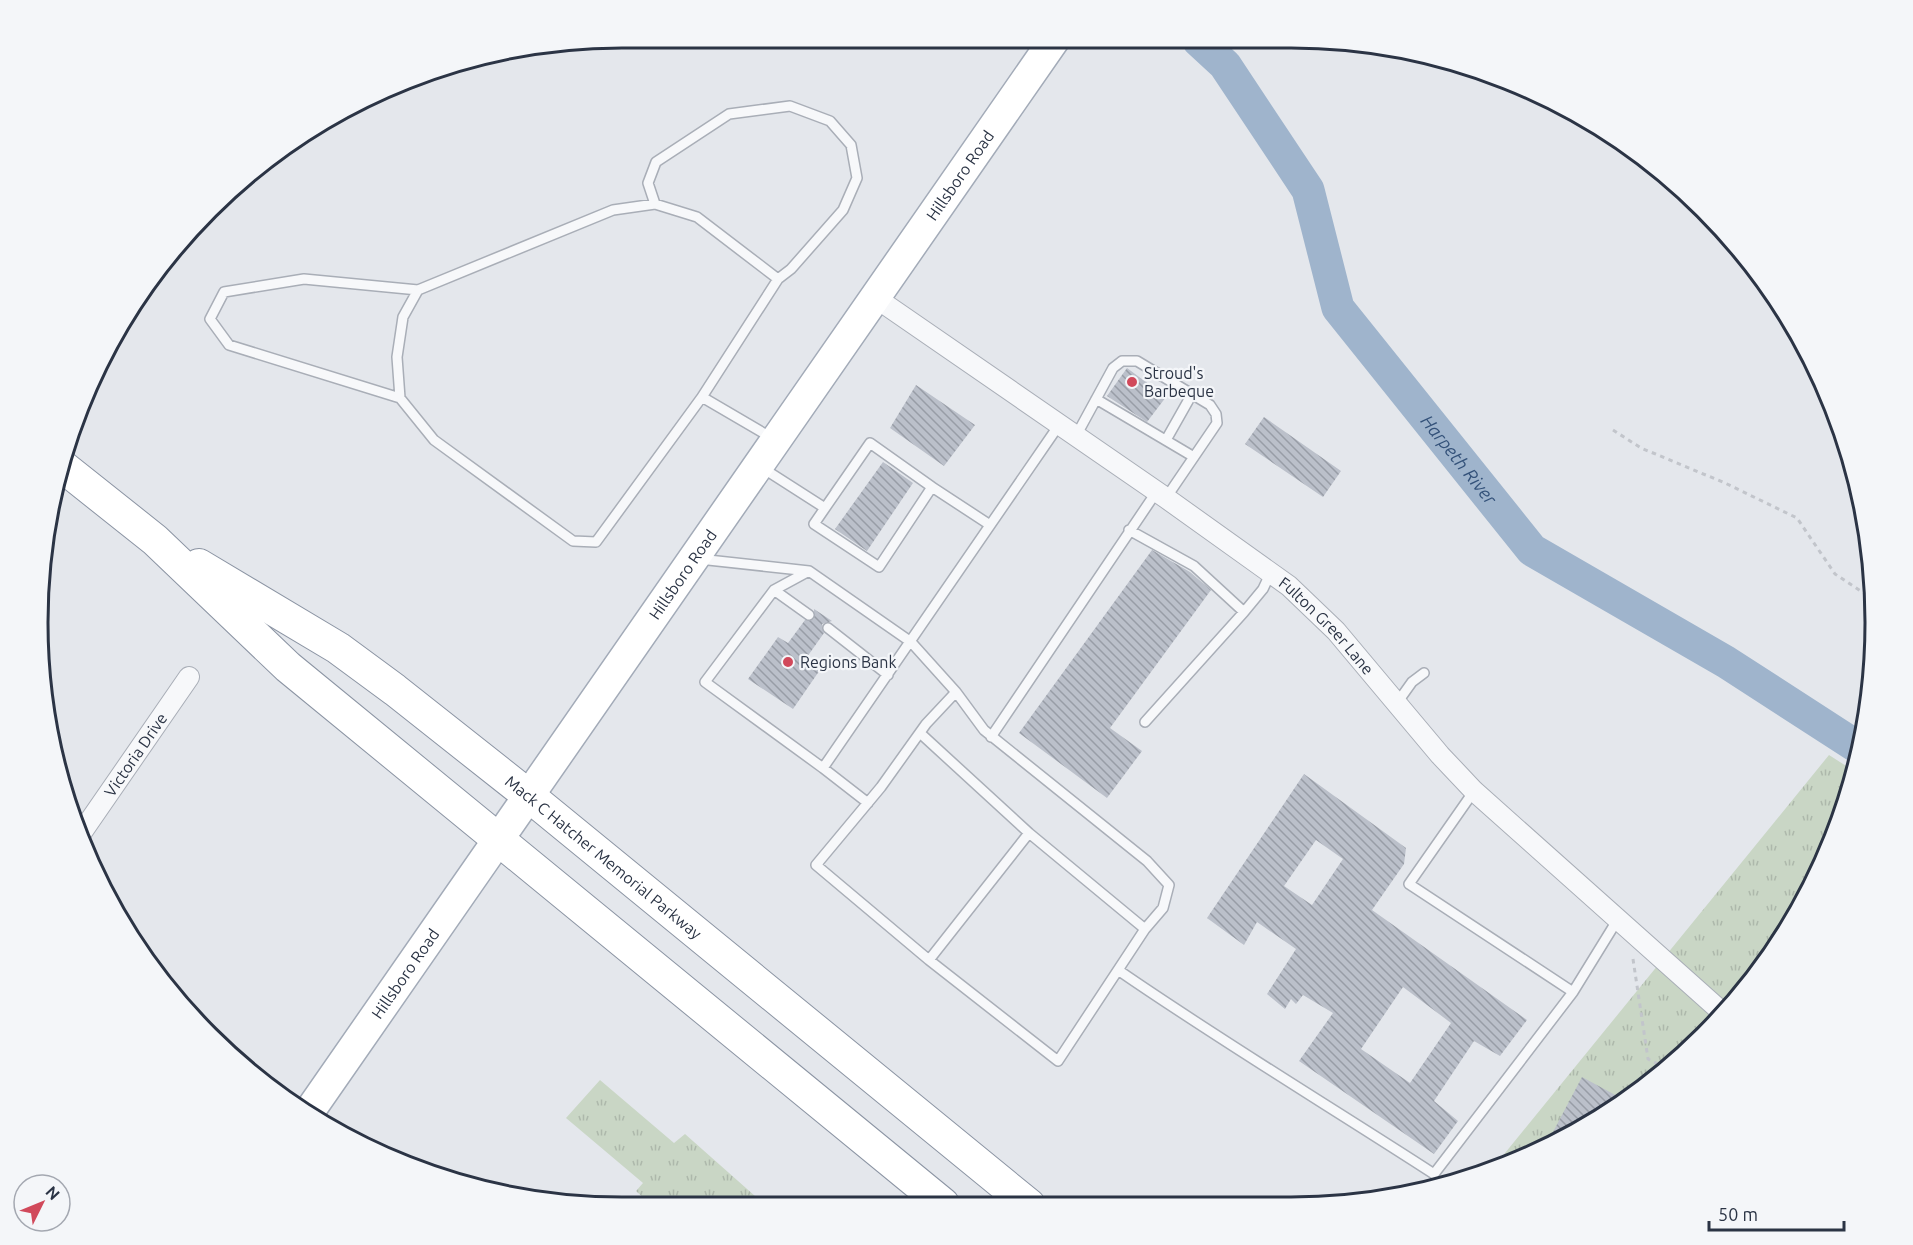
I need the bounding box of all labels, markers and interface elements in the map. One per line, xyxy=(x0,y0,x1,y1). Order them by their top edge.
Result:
street label: Hillsboro Road xyxy=(923,127,997,224)
place label: Stroud's Barbeque xyxy=(1144,364,1214,400)
marker: Stroud's Barbeque xyxy=(1125,375,1139,389)
water label: Harpeth River xyxy=(1417,411,1502,509)
street label: Hillsboro Road xyxy=(645,526,720,623)
street label: Fulton Greer Lane xyxy=(1276,573,1377,678)
place label: Regions Bank xyxy=(800,653,897,671)
marker: Regions Bank xyxy=(781,655,795,669)
street label: Victoria Drive xyxy=(100,709,170,800)
street label: Mack C Hatcher Memorial Parkway xyxy=(502,772,706,943)
street label: Hillsboro Road xyxy=(368,925,443,1022)
north arrow xyxy=(12,1173,72,1233)
text: N xyxy=(42,1182,64,1203)
scale bar xyxy=(1709,1194,1844,1232)
text: 50 m xyxy=(1718,1204,1758,1224)

